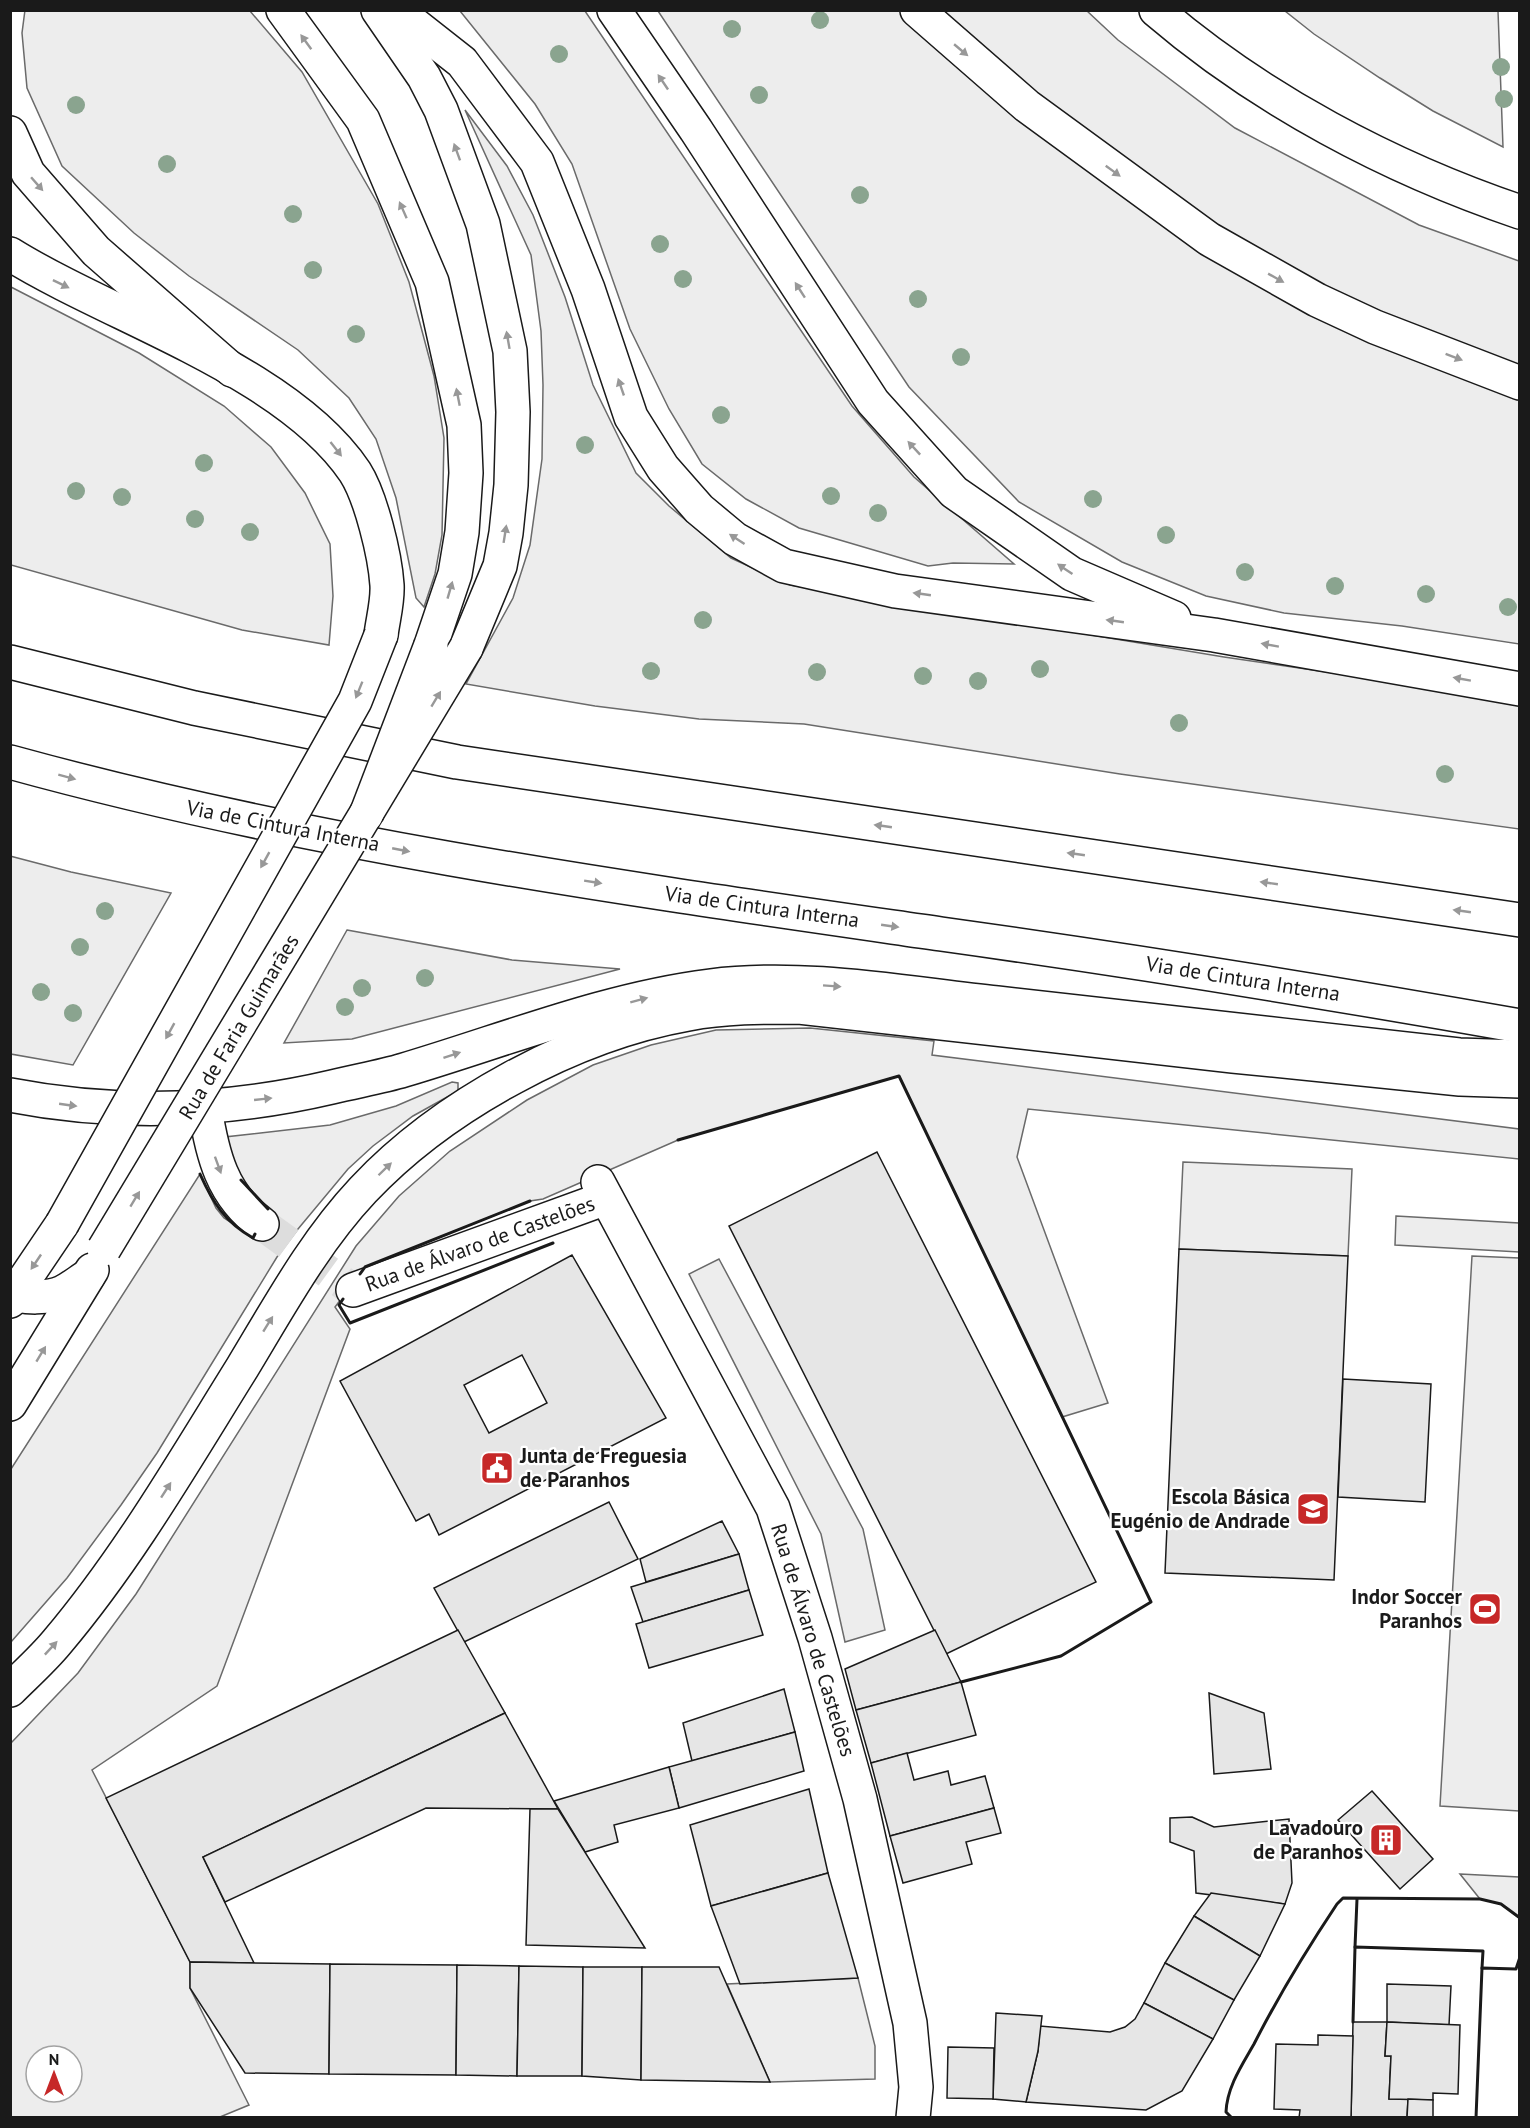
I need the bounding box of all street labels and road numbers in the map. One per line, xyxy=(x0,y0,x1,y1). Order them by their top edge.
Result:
street label: Via de Cintura Interna xyxy=(183,793,382,857)
street label: Via de Cintura Interna xyxy=(662,879,861,934)
street label: Rua de Faria Guimarães xyxy=(173,929,305,1124)
street label: Via de Cintura Interna xyxy=(1143,950,1342,1007)
street label: Rua de Álvaro de Castelões xyxy=(361,1189,598,1298)
street label: Rua de Álvaro de Castelões xyxy=(765,1520,862,1760)

